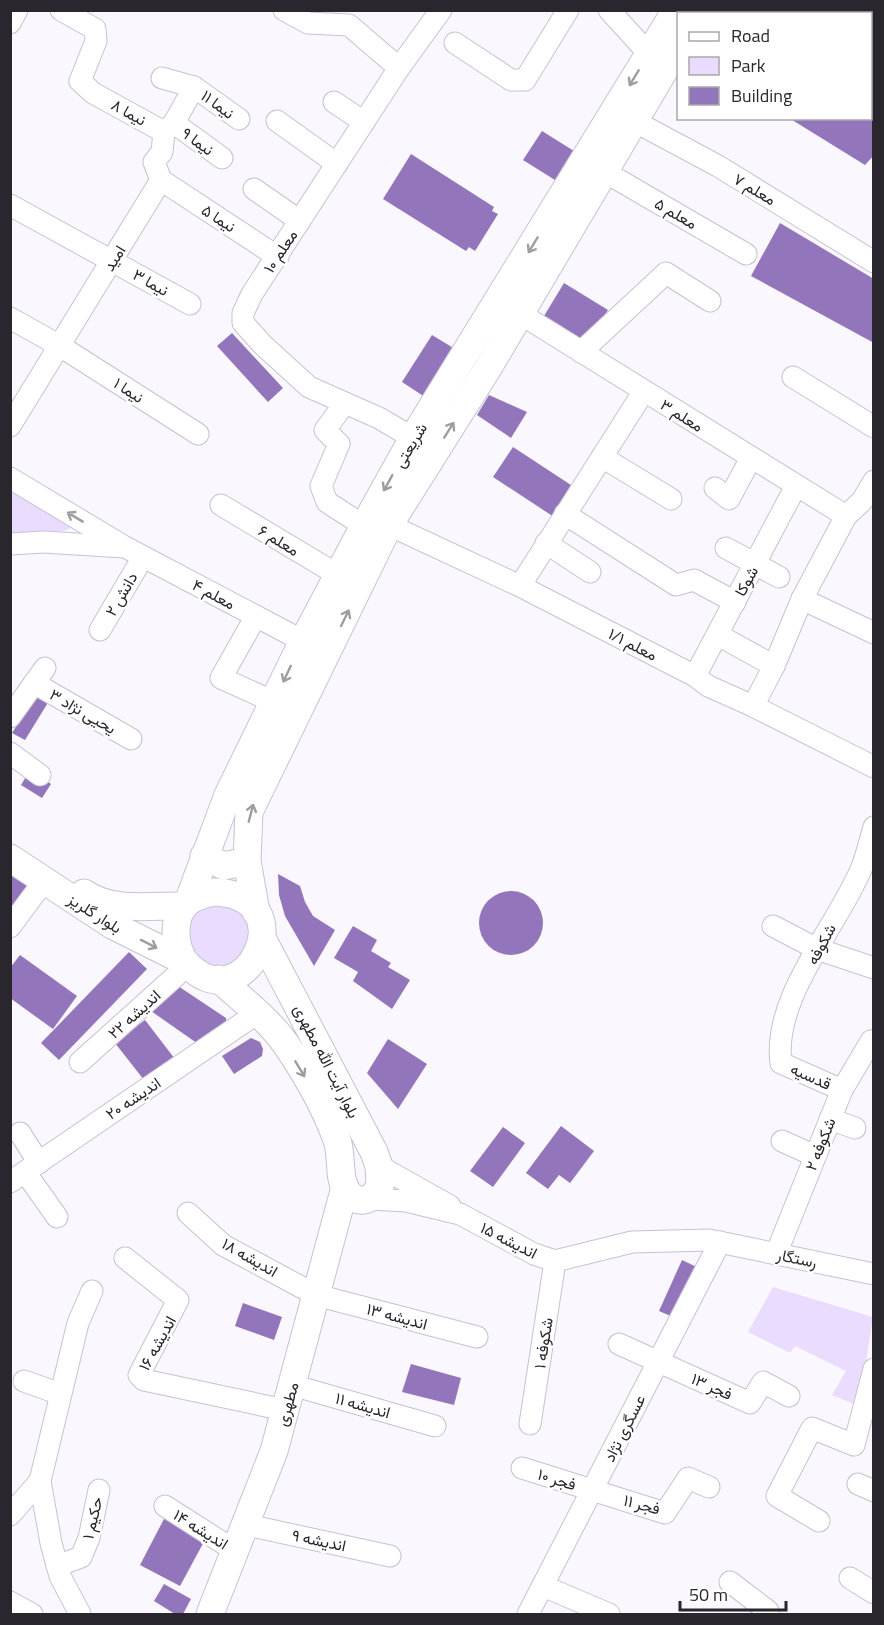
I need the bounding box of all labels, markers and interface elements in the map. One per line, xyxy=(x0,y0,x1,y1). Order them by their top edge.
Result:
legend xyxy=(677,12,872,120)
text: Road xyxy=(731,22,770,49)
text: Park xyxy=(731,52,766,79)
one-way arrow xyxy=(628,69,640,86)
text: Building xyxy=(731,82,792,109)
street label: نیما ۱۱ xyxy=(196,84,240,124)
street label: نیما ۸ xyxy=(107,93,151,131)
street label: نیما ۹ xyxy=(177,121,219,161)
street label: معلم ۷ xyxy=(729,167,781,211)
street label: معلم ۵ xyxy=(650,191,702,235)
street label: نیما ۵ xyxy=(197,198,241,238)
street label: معلم ۱۰ xyxy=(257,224,303,278)
one-way arrow xyxy=(527,236,539,253)
street label: امید xyxy=(97,240,131,276)
street label: نیما ۳ xyxy=(129,262,173,302)
street label: نیما ۱ xyxy=(109,371,149,409)
street label: معلم ۳ xyxy=(656,392,708,438)
street label: شریعتی xyxy=(387,418,433,472)
one-way arrow xyxy=(444,422,456,439)
one-way arrow xyxy=(382,474,394,491)
one-way arrow xyxy=(66,510,83,523)
street label: معلم ۶ xyxy=(254,518,304,562)
street label: شوکا xyxy=(728,562,764,600)
street label: دانش ۲ xyxy=(99,567,143,621)
street label: معلم ۴ xyxy=(188,573,240,615)
one-way arrow xyxy=(340,610,351,628)
street label: معلم ۱/۱ xyxy=(604,621,662,667)
one-way arrow xyxy=(281,665,293,683)
street label: یحیی نژاد ۳ xyxy=(45,682,121,740)
one-way arrow xyxy=(246,804,258,823)
street label: بلوار گلریز xyxy=(62,886,127,939)
street label: شکوفه xyxy=(800,919,842,969)
one-way arrow xyxy=(140,939,158,951)
street label: اندیشه ۲۲ xyxy=(102,984,166,1044)
street label: بلوار آیت الله مطهری xyxy=(288,1000,366,1122)
street label: قدسیه xyxy=(787,1056,835,1096)
one-way arrow xyxy=(294,1060,306,1077)
street label: اندیشه ۲۰ xyxy=(100,1071,166,1125)
street label: شکوفه ۲ xyxy=(798,1114,842,1174)
street label: اندیشه ۱۵ xyxy=(476,1215,542,1265)
street label: اندیشه ۱۸ xyxy=(218,1231,282,1283)
street label: رستگار xyxy=(774,1242,819,1274)
street label: اندیشه ١٣ xyxy=(364,1296,430,1336)
street label: اندیشه ۱۶ xyxy=(132,1311,182,1375)
street label: شکوفه ۱ xyxy=(527,1316,559,1370)
street label: فجر ۱۳ xyxy=(687,1366,737,1406)
street label: مطهری xyxy=(269,1379,305,1429)
street label: اندیشه ۱۱ xyxy=(333,1386,393,1424)
street label: عسگری نژاد xyxy=(597,1390,651,1466)
street label: فجر ۱۰ xyxy=(535,1462,579,1496)
street label: فجر ۱۱ xyxy=(621,1488,663,1520)
street label: حکیم ۱ xyxy=(75,1494,109,1542)
street label: اندیشه ۱۴ xyxy=(169,1503,233,1555)
street label: اندیشه ۹ xyxy=(290,1523,348,1557)
scale bar xyxy=(680,1574,786,1612)
text: 50 m xyxy=(689,1581,728,1608)

